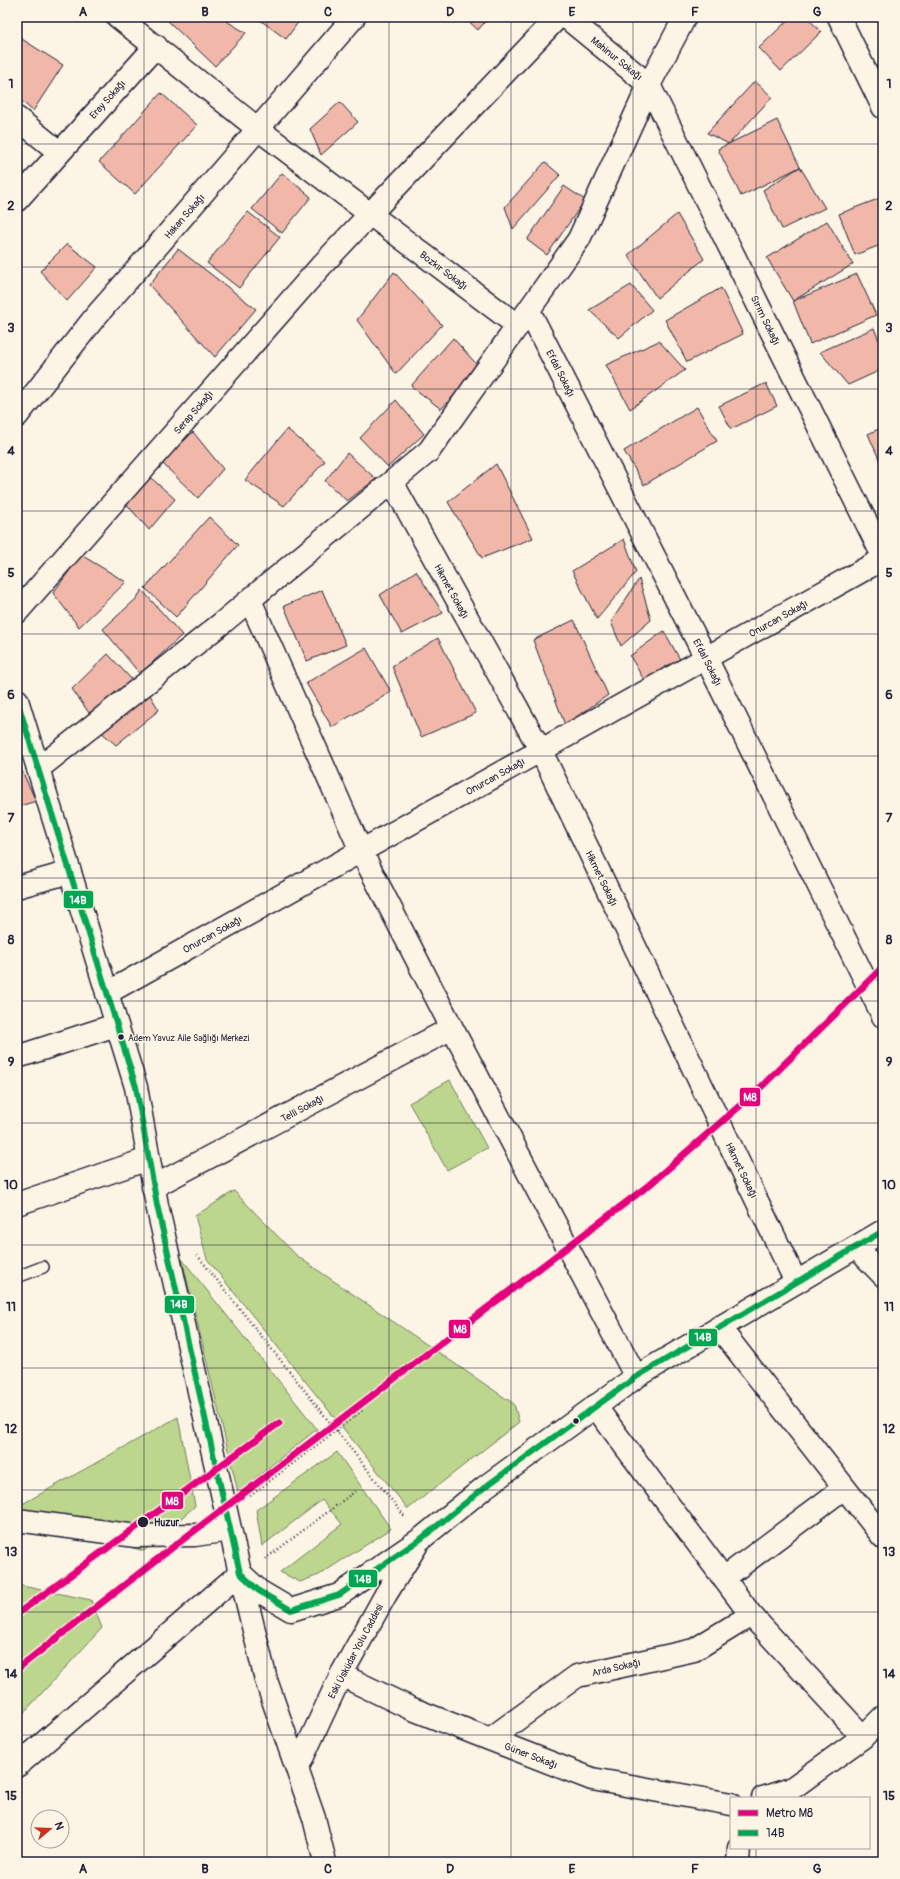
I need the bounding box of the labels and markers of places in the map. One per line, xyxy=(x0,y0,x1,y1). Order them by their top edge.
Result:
marker: Adem Yavuz Aile Sağlığı Merkezi xyxy=(116,1032,126,1042)
place label: Adem Yavuz Aile Sağlığı Merkezi xyxy=(128,1033,250,1044)
unlabelled marker xyxy=(571,1416,581,1426)
marker: Huzur xyxy=(136,1515,150,1529)
place label: Huzur xyxy=(154,1517,180,1529)

